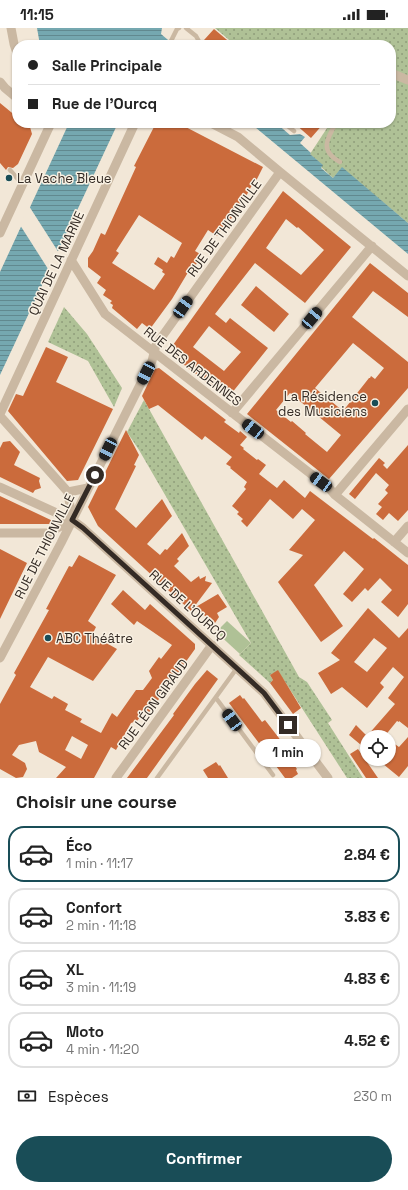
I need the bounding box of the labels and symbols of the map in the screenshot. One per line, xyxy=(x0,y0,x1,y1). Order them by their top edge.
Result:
place label: La Vache Bleue xyxy=(17,170,112,187)
marker: La Vache Bleue xyxy=(4,173,14,183)
street label: RUE DE THIONVILLE xyxy=(183,176,265,280)
street label: QUAI DE LA MARNE xyxy=(25,208,88,318)
car xyxy=(171,294,195,320)
car xyxy=(300,305,324,331)
street label: RUE DES ARDENNES xyxy=(140,323,245,410)
car xyxy=(135,360,157,386)
place label: La Résidence des Musiciens xyxy=(278,388,367,420)
marker: La Résidence des Musiciens xyxy=(370,398,380,408)
car xyxy=(240,417,266,441)
car xyxy=(97,436,119,462)
route start xyxy=(86,466,104,484)
car xyxy=(308,470,334,494)
street label: RUE DE THIONVILLE xyxy=(11,491,78,602)
street label: RUE DE L'OURCQ xyxy=(145,566,230,645)
place label: ABC Théâtre xyxy=(56,630,133,647)
marker: ABC Théâtre xyxy=(43,633,53,643)
street label: RUE LÉON GIRAUD xyxy=(115,656,192,753)
car xyxy=(220,707,244,733)
route end xyxy=(279,716,297,734)
callout: 1 min xyxy=(255,739,321,767)

